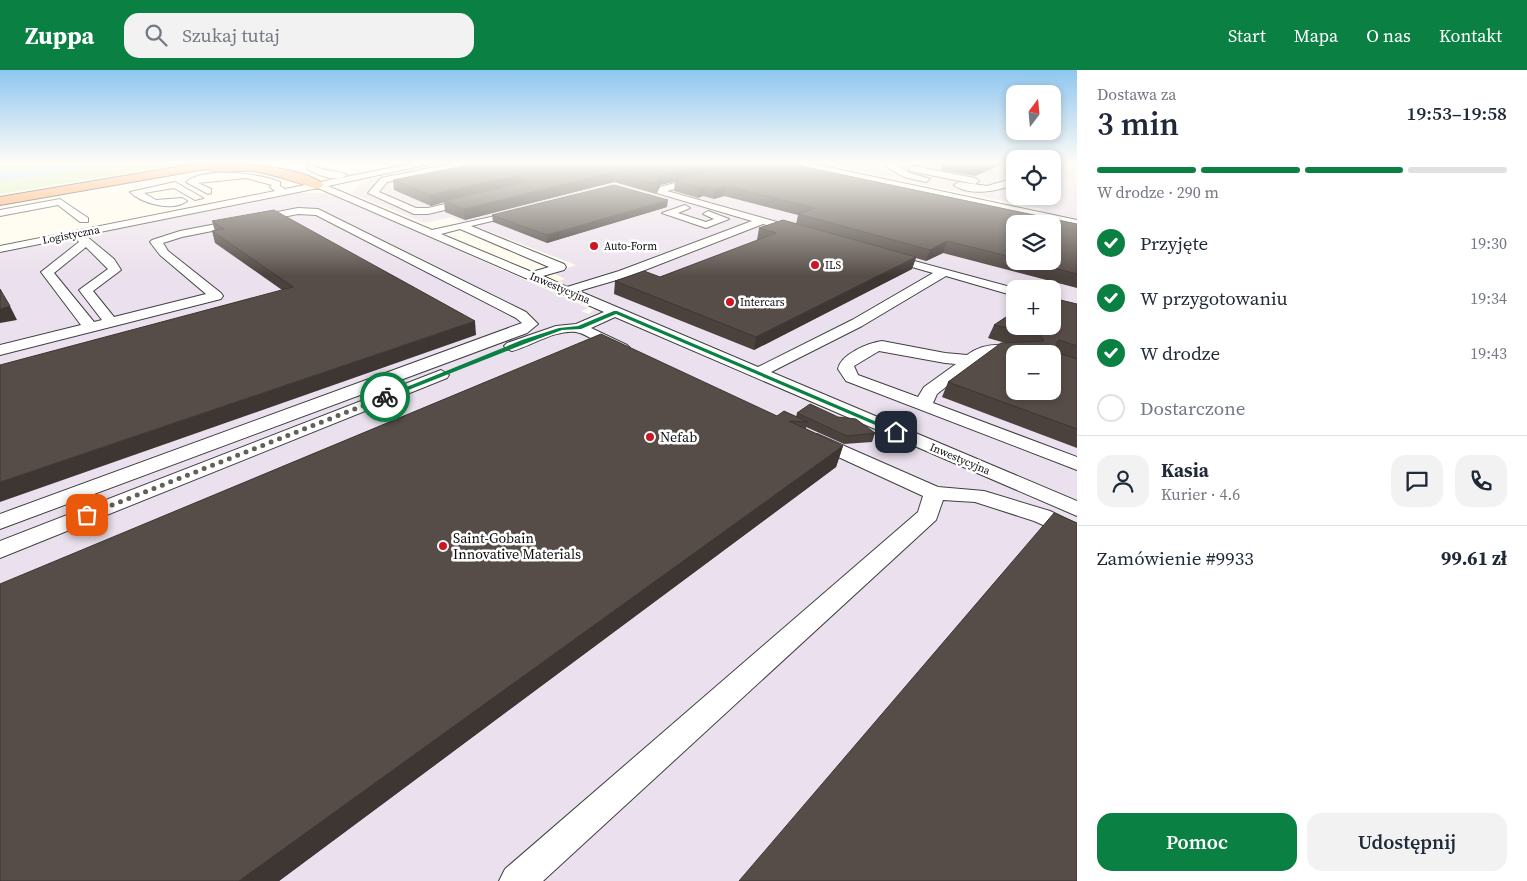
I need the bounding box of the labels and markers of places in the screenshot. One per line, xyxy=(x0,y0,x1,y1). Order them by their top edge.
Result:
place label: Auto-Form xyxy=(604,239,657,254)
marker: Auto-Form xyxy=(588,240,600,252)
place label: ILS xyxy=(825,258,841,273)
marker: ILS xyxy=(809,259,821,271)
place label: Intercars xyxy=(740,295,785,310)
marker: Intercars xyxy=(724,296,736,308)
pin xyxy=(875,411,917,453)
place label: Nefab xyxy=(660,427,697,447)
marker: Nefab xyxy=(644,431,656,443)
pin xyxy=(66,494,108,536)
place label: Saint-Gobain Innovative Materials xyxy=(453,528,581,564)
marker: Saint-Gobain Innovative Materials xyxy=(437,540,449,552)

